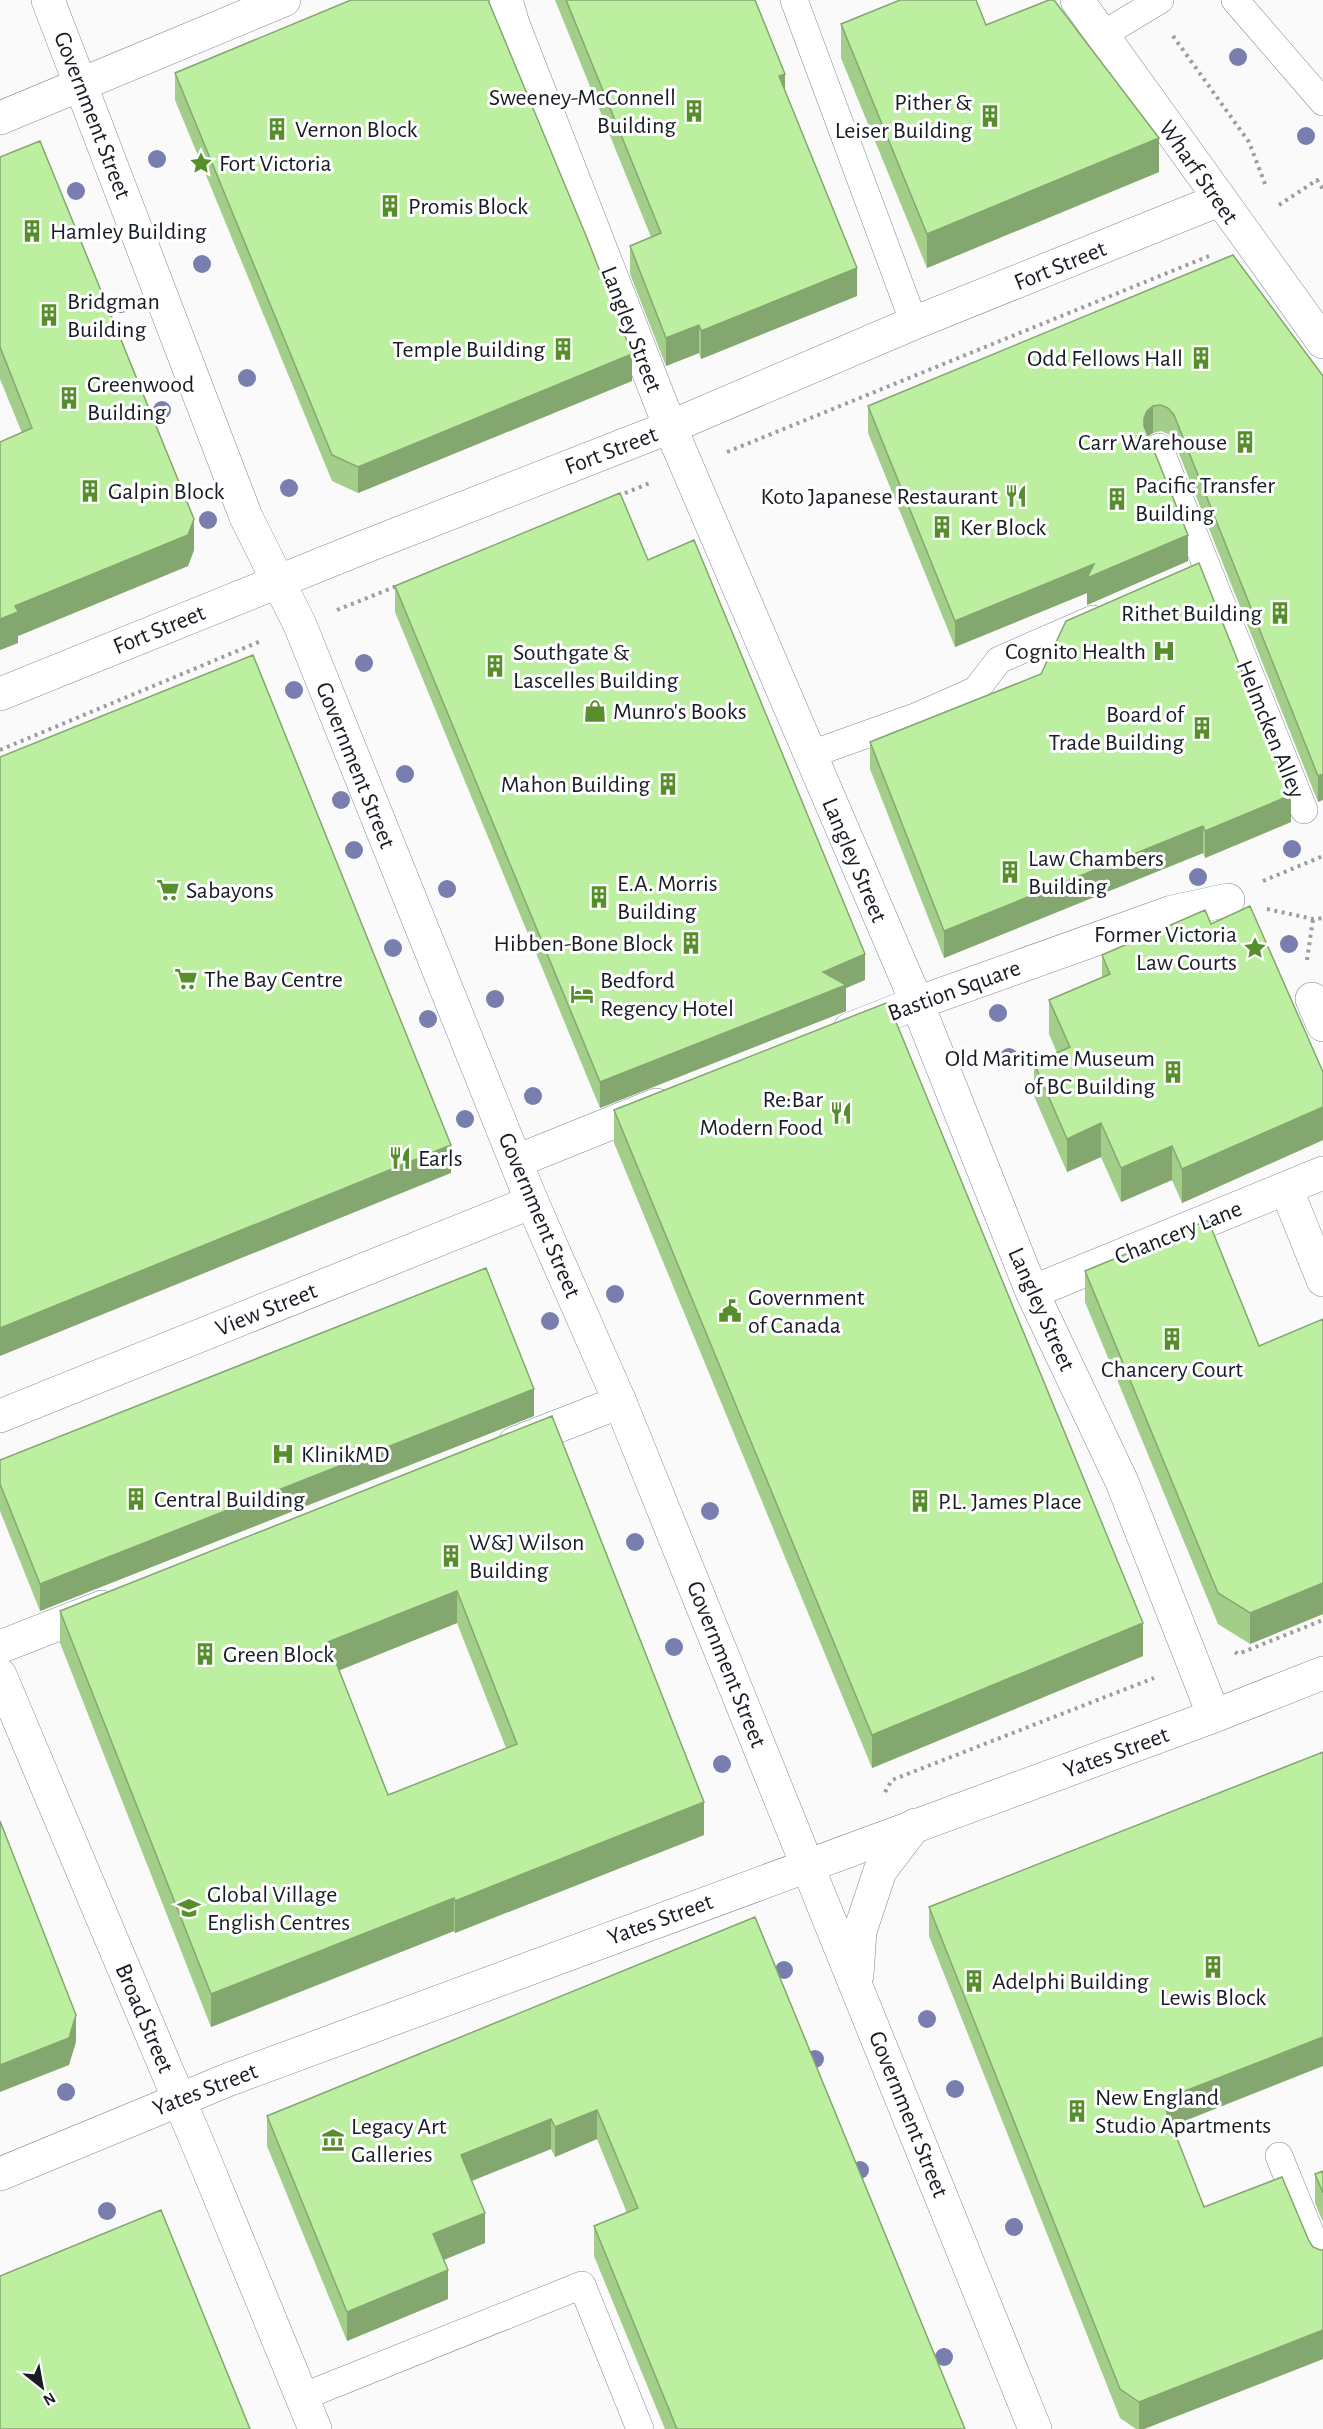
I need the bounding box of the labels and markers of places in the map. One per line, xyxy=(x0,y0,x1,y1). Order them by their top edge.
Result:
place label: Sweeney-McConnell Building xyxy=(489,86,676,138)
place label: Pither & Leiser Building xyxy=(835,91,972,143)
building icon: Sweeney-McConnell Building xyxy=(681,98,707,124)
building icon: Pither & Leiser Building xyxy=(977,103,1003,129)
building icon: Vernon Block xyxy=(264,116,290,142)
place label: Vernon Block xyxy=(295,118,417,142)
place icon: Fort Victoria xyxy=(188,150,214,176)
place label: Fort Victoria xyxy=(219,152,332,176)
building icon: Promis Block xyxy=(377,193,403,219)
place label: Promis Block xyxy=(408,195,528,219)
building icon: Hamley Building xyxy=(19,218,45,244)
place label: Hamley Building xyxy=(50,220,207,244)
place label: Bridgman Building xyxy=(67,290,160,342)
building icon: Bridgman Building xyxy=(36,302,62,328)
building icon: Temple Building xyxy=(550,336,576,362)
place label: Temple Building xyxy=(392,338,545,362)
building icon: Odd Fellows Hall xyxy=(1188,345,1214,371)
place label: Odd Fellows Hall xyxy=(1027,347,1183,371)
place label: Greenwood Building xyxy=(87,373,195,425)
building icon: Greenwood Building xyxy=(56,385,82,411)
building icon: Carr Warehouse xyxy=(1232,429,1258,455)
place label: Carr Warehouse xyxy=(1078,431,1227,455)
place label: Pacific Transfer Building xyxy=(1135,474,1275,526)
building icon: Galpin Block xyxy=(77,478,103,504)
place label: Galpin Block xyxy=(108,480,224,504)
restaurant icon: Koto Japanese Restaurant xyxy=(1003,483,1029,509)
place label: Koto Japanese Restaurant xyxy=(761,485,998,509)
building icon: Pacific Transfer Building xyxy=(1104,486,1130,512)
building icon: Ker Block xyxy=(929,514,955,540)
place label: Ker Block xyxy=(960,516,1046,540)
building icon: Rithet Building xyxy=(1267,600,1293,626)
place label: Rithet Building xyxy=(1121,602,1262,626)
hospital icon: Cognito Health xyxy=(1151,638,1177,664)
place label: Cognito Health xyxy=(1005,640,1146,664)
place label: Southgate & Lascelles Building xyxy=(513,641,679,693)
building icon: Southgate & Lascelles Building xyxy=(482,653,508,679)
shop icon: Munro's Books xyxy=(582,698,608,724)
place label: Munro's Books xyxy=(613,700,747,724)
place label: Board of Trade Building xyxy=(1049,703,1186,755)
building icon: Board of Trade Building xyxy=(1189,715,1215,741)
building icon: Mahon Building xyxy=(655,771,681,797)
place label: Mahon Building xyxy=(501,773,650,797)
place label: Law Chambers Building xyxy=(1028,847,1164,899)
building icon: Law Chambers Building xyxy=(997,859,1023,885)
place label: E.A. Morris Building xyxy=(617,872,718,924)
supermarket icon: Sabayons xyxy=(155,877,181,903)
place label: Sabayons xyxy=(186,879,274,903)
building icon: E.A. Morris Building xyxy=(586,884,612,910)
place label: Former Victoria Law Courts xyxy=(1094,923,1237,975)
building icon: Hibben-Bone Block xyxy=(678,930,704,956)
place label: Hibben-Bone Block xyxy=(494,932,673,956)
place icon: Former Victoria Law Courts xyxy=(1242,935,1268,961)
supermarket icon: The Bay Centre xyxy=(173,966,199,992)
place label: The Bay Centre xyxy=(204,968,343,992)
place label: Bedford Regency Hotel xyxy=(600,969,734,1021)
hotel icon: Bedford Regency Hotel xyxy=(569,981,595,1007)
place label: Old Maritime Museum of BC Building xyxy=(945,1047,1155,1099)
building icon: Old Maritime Museum of BC Building xyxy=(1160,1059,1186,1085)
place label: Re:Bar Modern Food xyxy=(700,1088,823,1140)
restaurant icon: Re:Bar Modern Food xyxy=(828,1100,854,1126)
restaurant icon: Earls xyxy=(387,1145,413,1171)
place label: Earls xyxy=(418,1147,463,1171)
place label: Government of Canada xyxy=(748,1286,865,1338)
public building icon: Government of Canada xyxy=(717,1298,743,1324)
building icon: Chancery Court xyxy=(1159,1326,1185,1352)
place label: Chancery Court xyxy=(1101,1358,1243,1382)
hospital icon: KlinikMD xyxy=(270,1441,296,1467)
place label: KlinikMD xyxy=(301,1443,389,1467)
building icon: Central Building xyxy=(123,1486,149,1512)
place label: Central Building xyxy=(154,1488,305,1512)
building icon: P.L. James Place xyxy=(907,1488,933,1514)
place label: P.L. James Place xyxy=(938,1490,1082,1514)
place label: W&J Wilson Building xyxy=(469,1531,584,1583)
building icon: W&J Wilson Building xyxy=(438,1543,464,1569)
building icon: Green Block xyxy=(192,1641,218,1667)
place label: Green Block xyxy=(223,1643,334,1667)
place label: Global Village English Centres xyxy=(207,1883,350,1935)
school or university icon: Global Village English Centres xyxy=(176,1895,202,1921)
building icon: Lewis Block xyxy=(1200,1954,1226,1980)
building icon: Adelphi Building xyxy=(961,1968,987,1994)
place label: Adelphi Building xyxy=(992,1970,1149,1994)
place label: Lewis Block xyxy=(1160,1986,1266,2010)
place label: New England Studio Apartments xyxy=(1095,2086,1271,2138)
building icon: New England Studio Apartments xyxy=(1064,2098,1090,2124)
place label: Legacy Art Galleries xyxy=(351,2115,447,2167)
museum icon: Legacy Art Galleries xyxy=(320,2127,346,2153)

